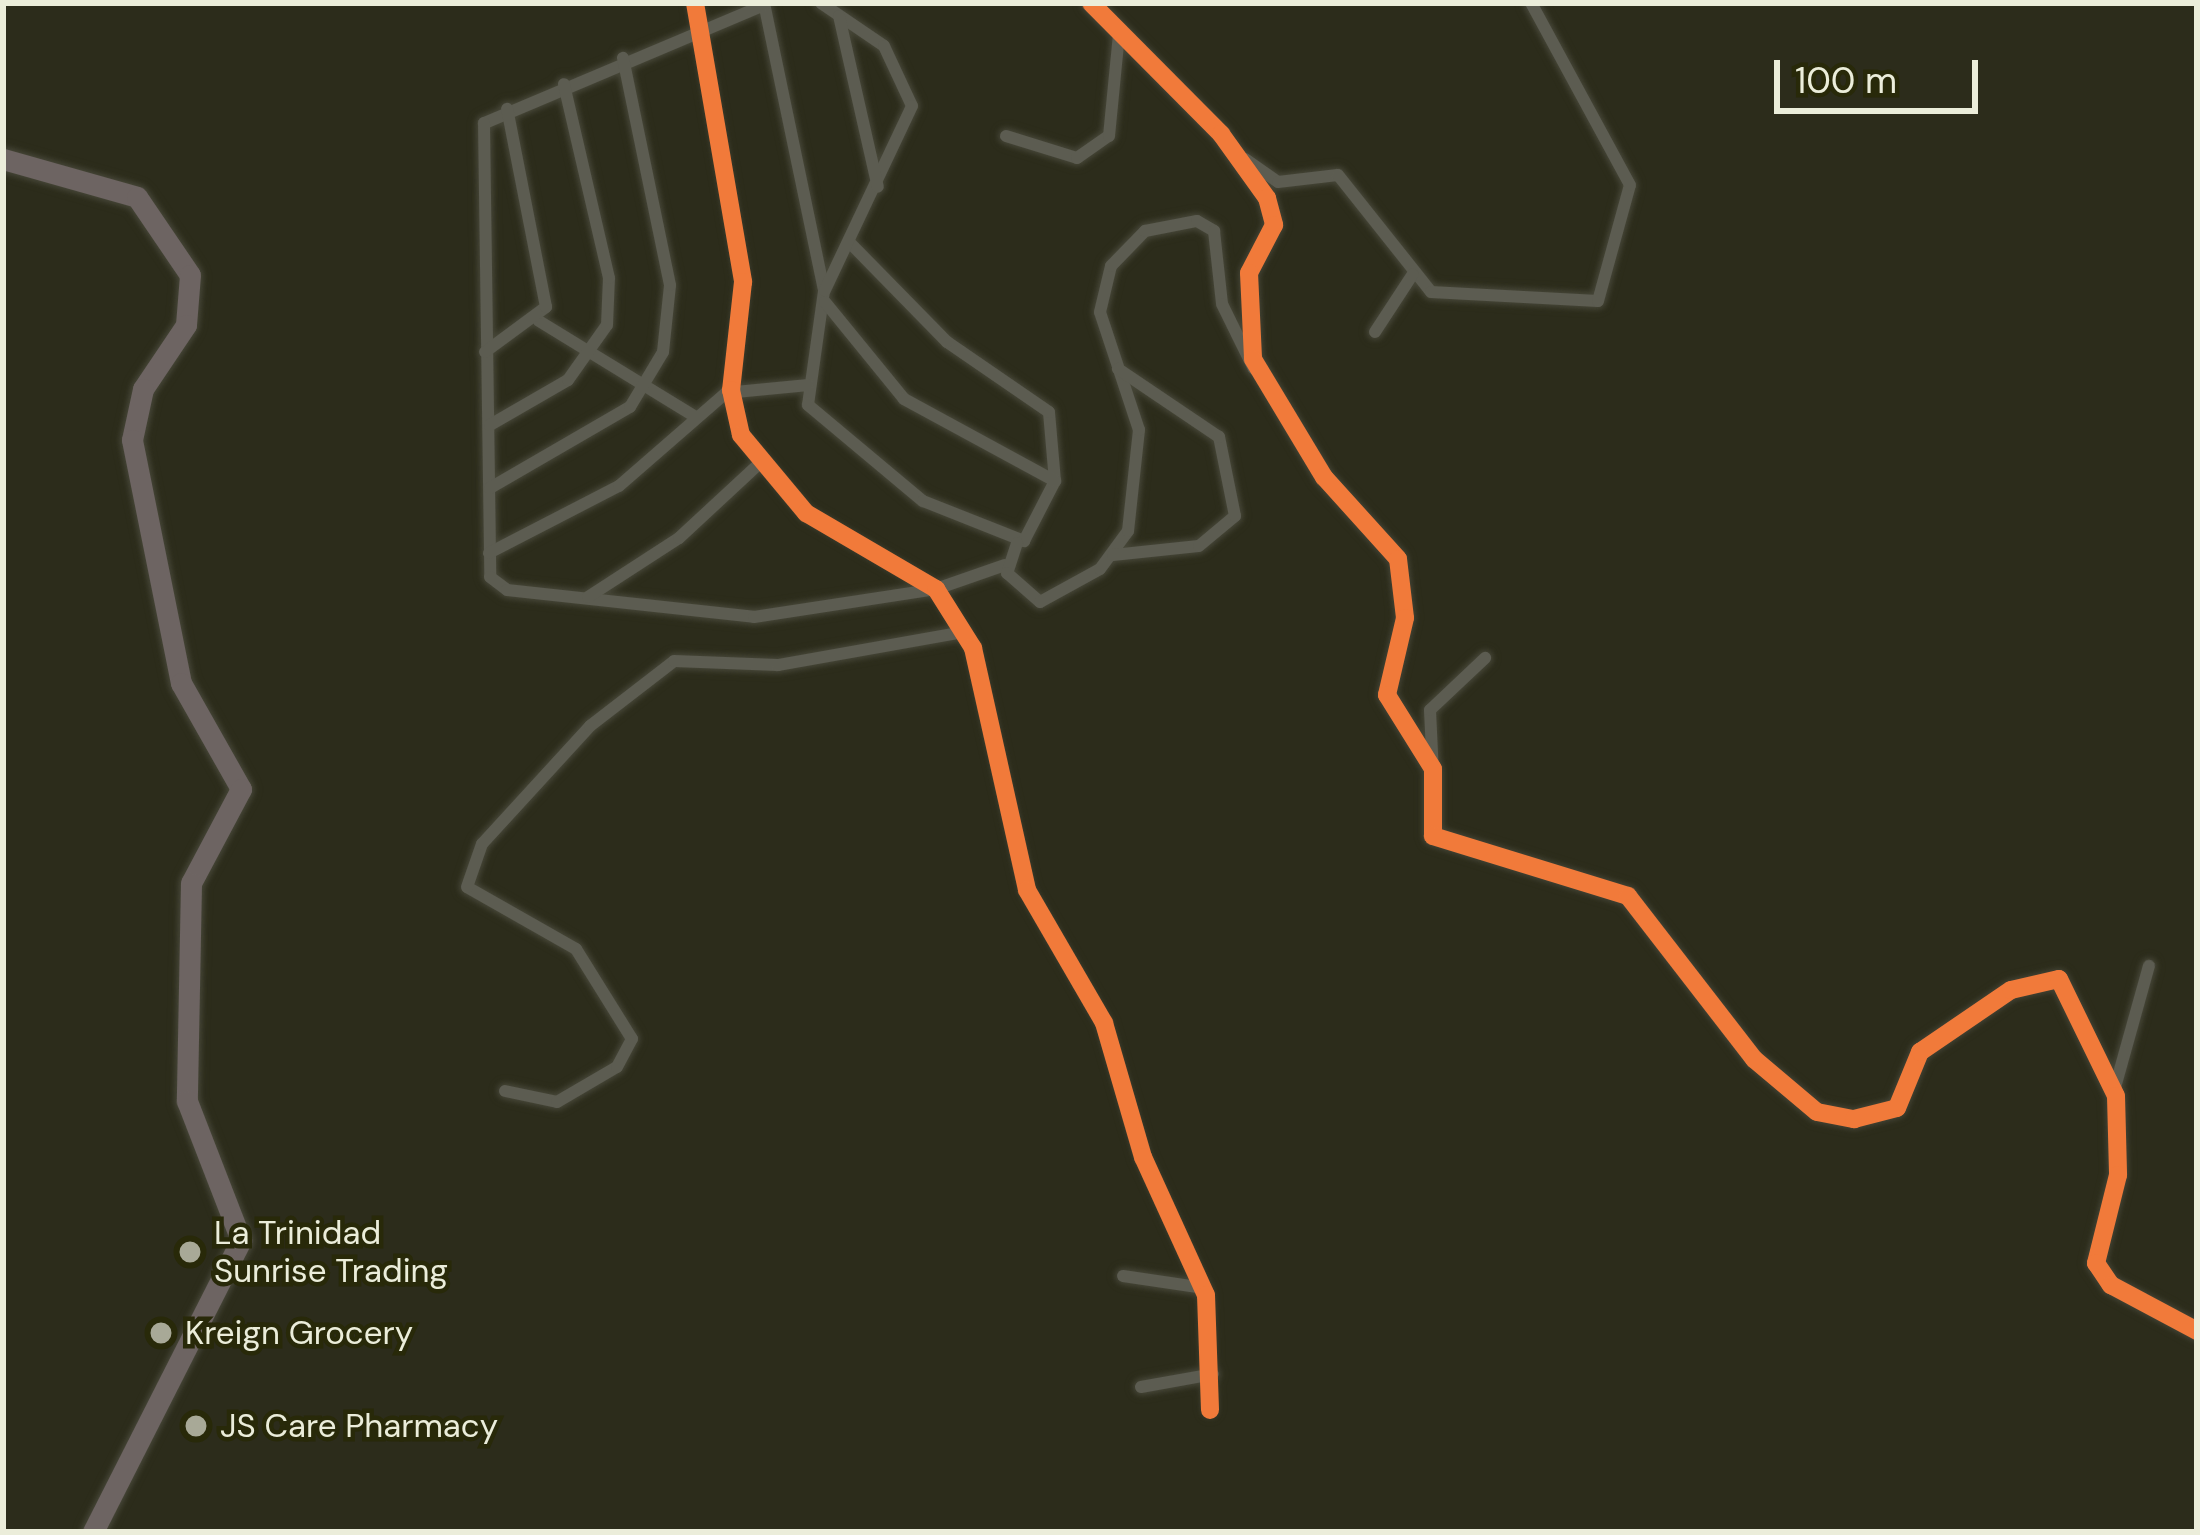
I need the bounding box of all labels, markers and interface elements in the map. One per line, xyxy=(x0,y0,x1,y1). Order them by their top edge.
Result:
scale bar xyxy=(1780,36,1984,110)
text: 100 m xyxy=(1795,57,1897,104)
place label: La Trinidad Sunrise Trading xyxy=(214,1213,448,1291)
marker: La Trinidad Sunrise Trading xyxy=(177,1239,203,1265)
place label: Kreign Grocery xyxy=(185,1313,413,1353)
marker: Kreign Grocery xyxy=(148,1320,174,1346)
place label: JS Care Pharmacy xyxy=(220,1406,498,1446)
marker: JS Care Pharmacy xyxy=(183,1413,209,1439)

